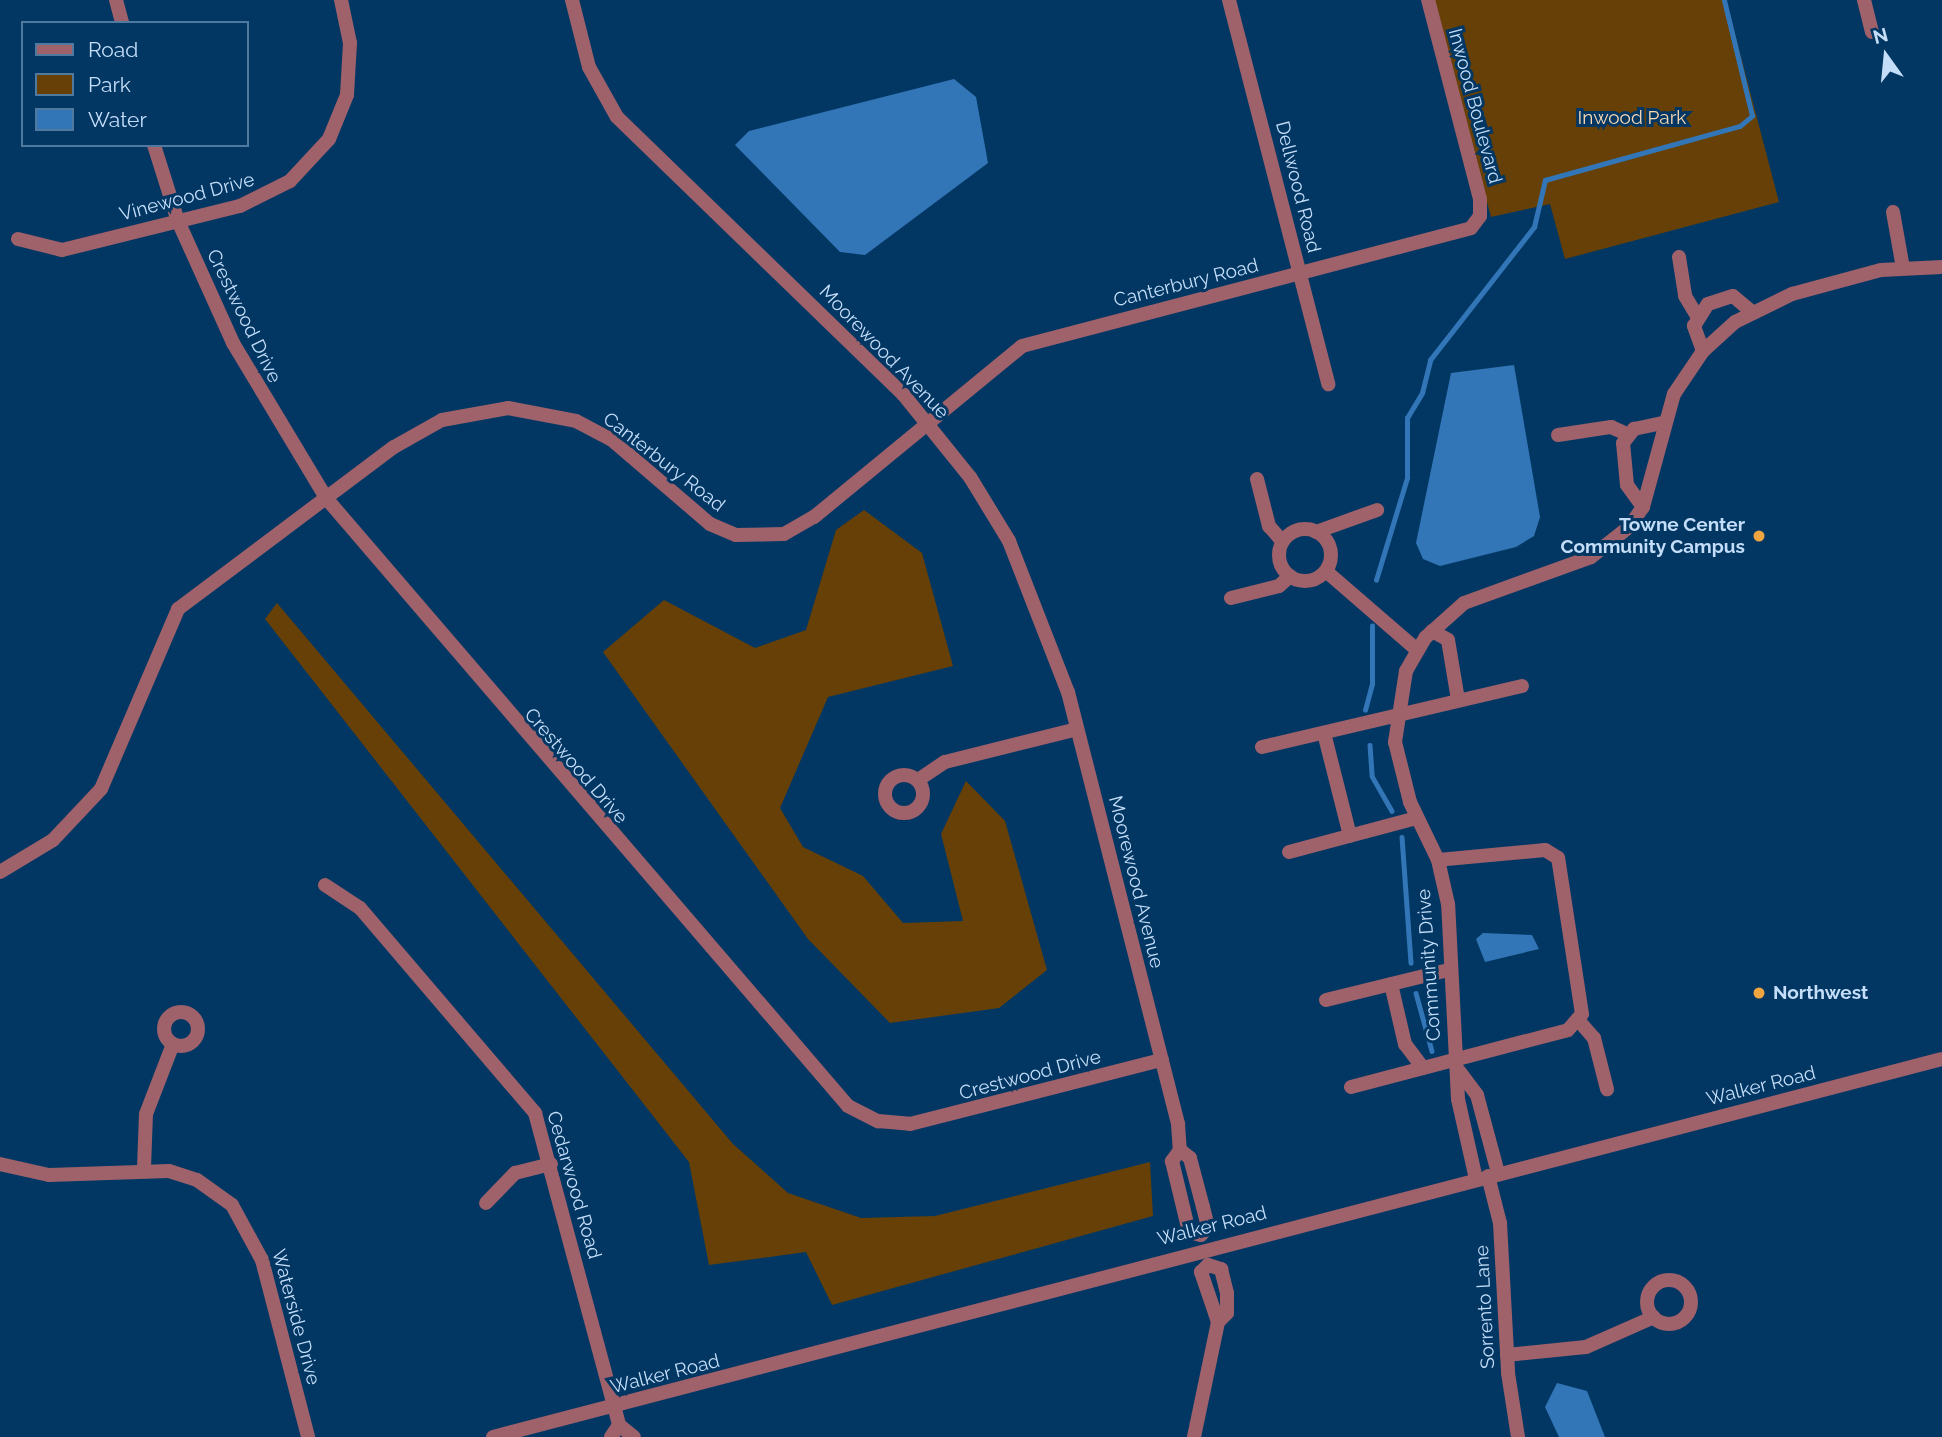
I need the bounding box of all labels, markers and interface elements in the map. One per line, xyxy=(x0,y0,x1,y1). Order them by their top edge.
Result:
legend xyxy=(21,21,248,147)
north arrow xyxy=(1851,21,1921,91)
text: N xyxy=(1871,23,1890,48)
street label: Inwood Boulevard xyxy=(1443,26,1507,186)
text: Road xyxy=(88,37,138,62)
text: Park xyxy=(88,72,131,97)
text: Water xyxy=(88,107,147,132)
park label: Inwood Park xyxy=(1578,107,1686,129)
street label: Dellwood Road xyxy=(1271,119,1325,255)
street label: Vinewood Drive xyxy=(117,168,257,226)
street label: Crestwood Drive xyxy=(202,245,286,387)
street label: Canterbury Road xyxy=(1111,254,1261,312)
street label: Moorewood Avenue xyxy=(814,280,954,424)
street label: Canterbury Road xyxy=(598,407,730,517)
place label: Towne Center Community Campus xyxy=(1560,514,1745,558)
marker: Towne Center Community Campus xyxy=(1751,528,1767,544)
street label: Crestwood Drive xyxy=(520,704,632,828)
street label: Moorewood Avenue xyxy=(1103,793,1169,971)
street label: Community Drive xyxy=(1412,888,1446,1042)
place label: Northwest xyxy=(1773,982,1868,1004)
marker: Northwest xyxy=(1751,985,1767,1001)
street label: Crestwood Drive xyxy=(957,1045,1103,1105)
street label: Walker Road xyxy=(1704,1061,1818,1111)
street label: Cedarwood Road xyxy=(542,1108,606,1262)
street label: Walker Road xyxy=(1155,1201,1269,1251)
street label: Sorrento Lane xyxy=(1470,1244,1500,1370)
street label: Waterside Drive xyxy=(267,1247,325,1387)
street label: Walker Road xyxy=(608,1349,722,1399)

